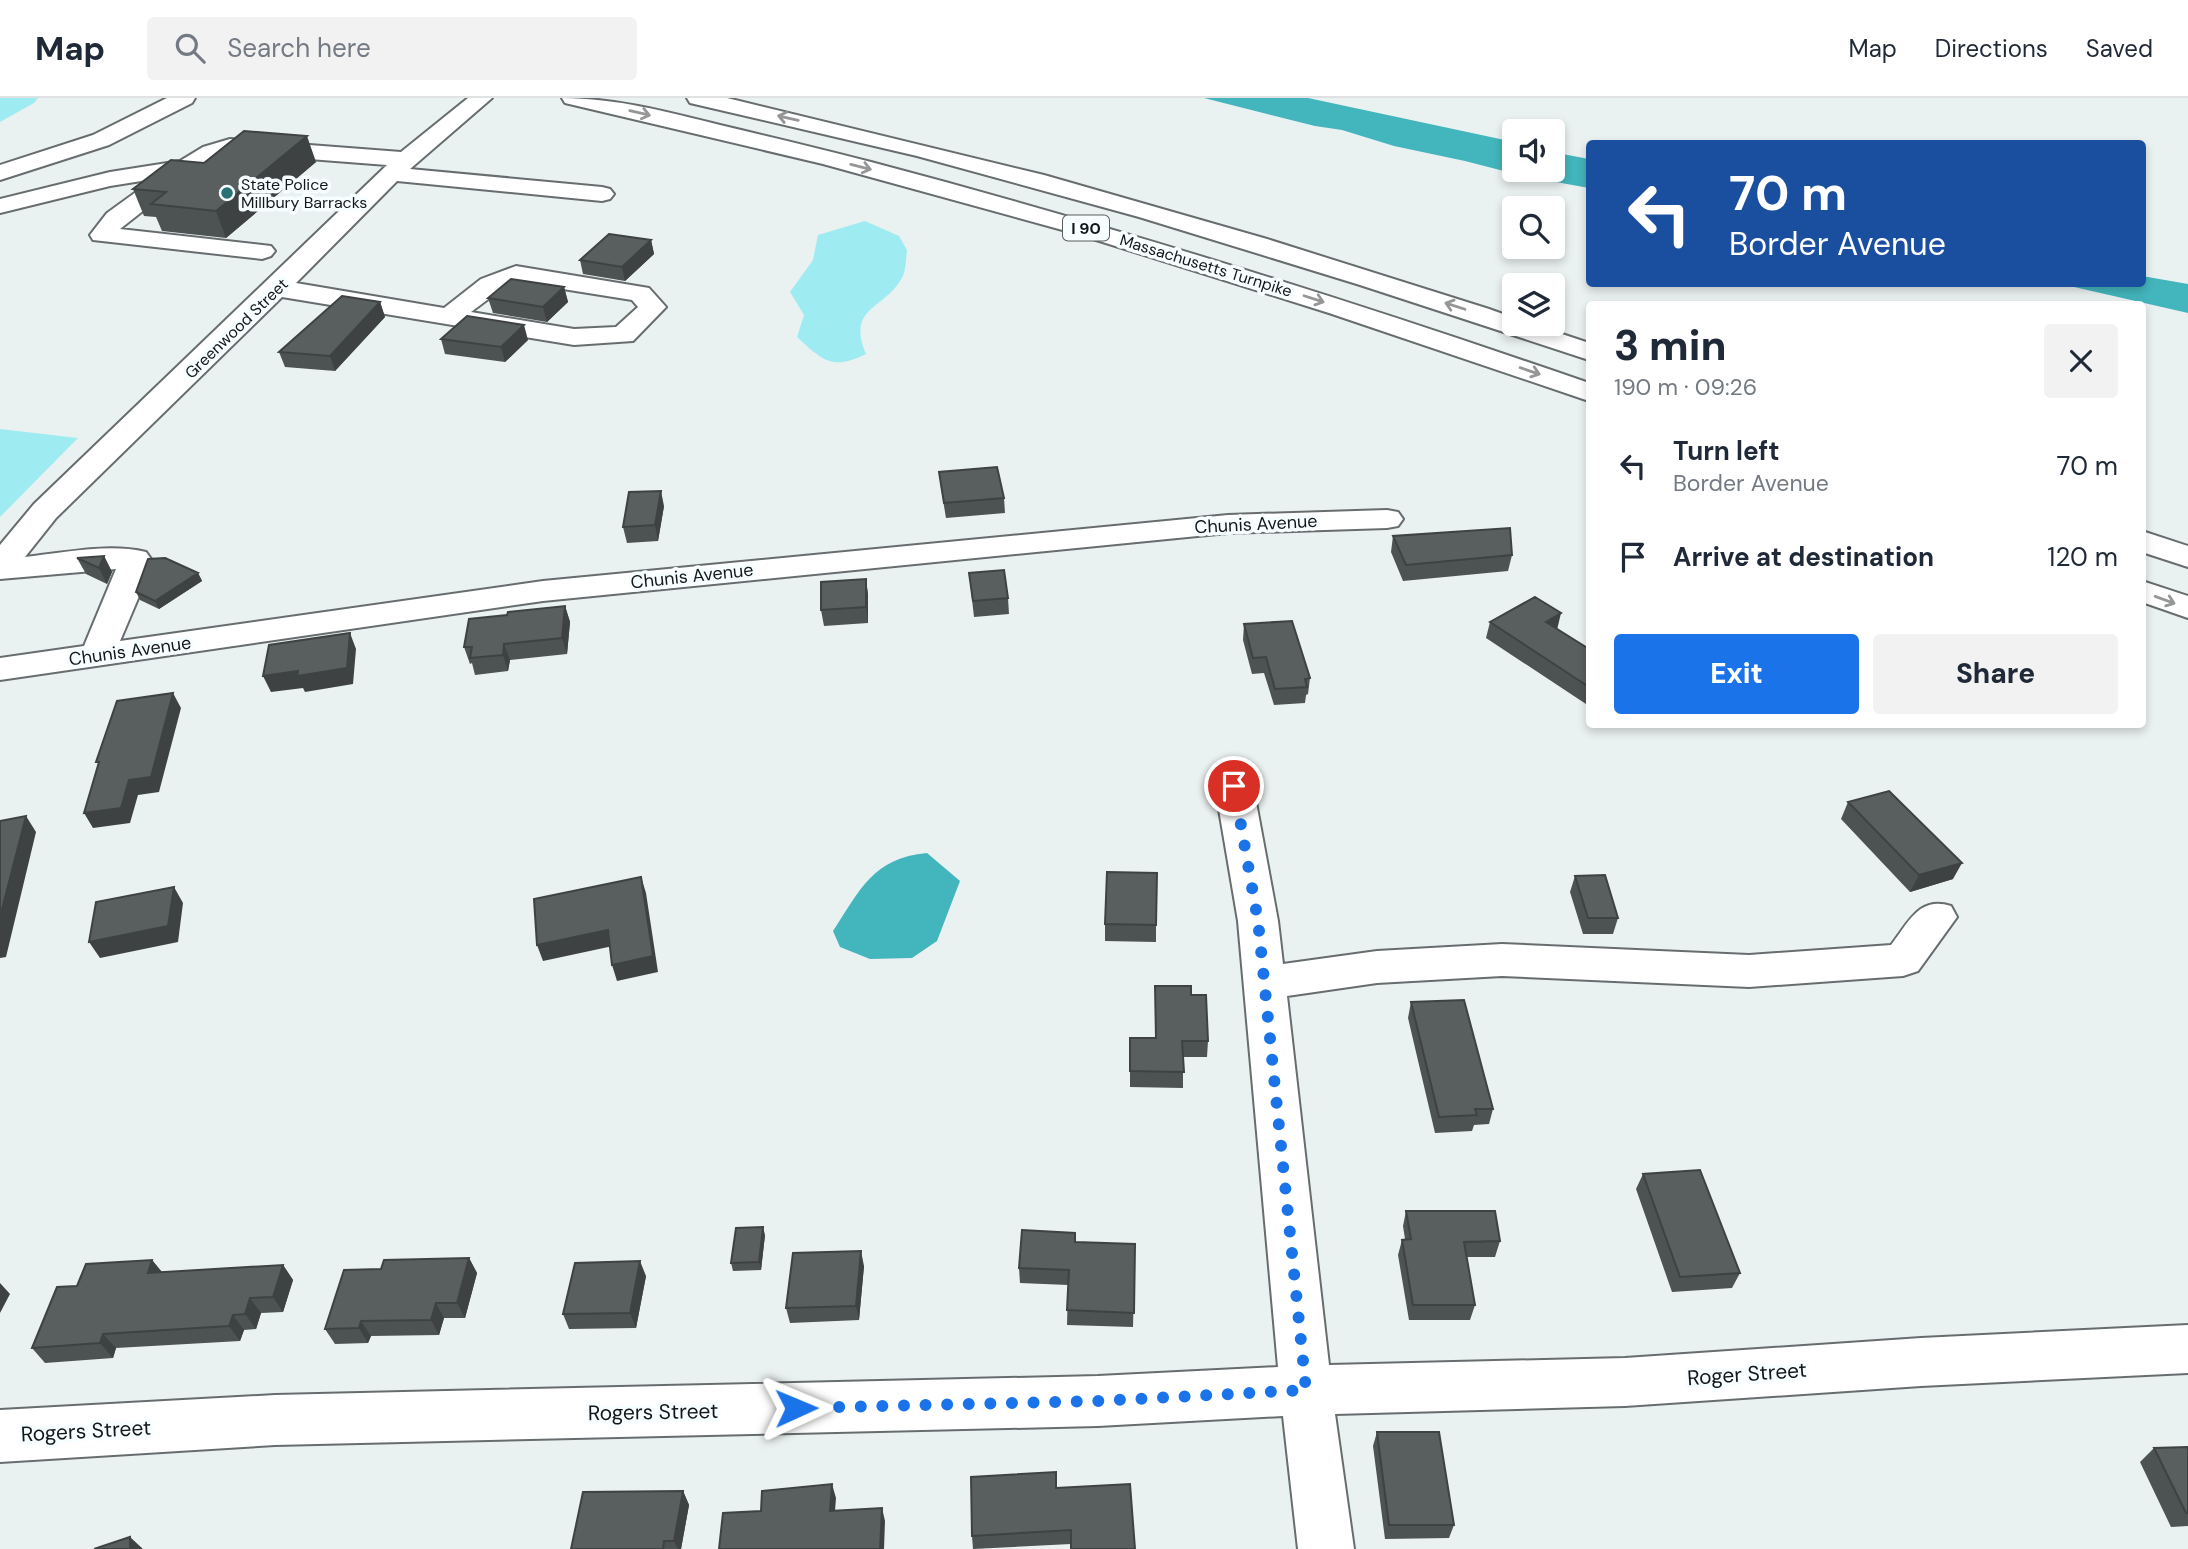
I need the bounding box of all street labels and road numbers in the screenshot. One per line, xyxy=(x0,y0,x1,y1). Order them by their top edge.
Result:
road number: I 90 xyxy=(1063,216,1109,240)
street label: Massachusetts Turnpike xyxy=(1117,229,1295,302)
street label: Greenwood Street xyxy=(180,274,292,383)
street label: Chunis Avenue xyxy=(1194,509,1318,539)
street label: Chunis Avenue xyxy=(629,558,755,594)
street label: Chunis Avenue xyxy=(67,631,193,671)
street label: Roger Street xyxy=(1686,1356,1808,1392)
street label: Rogers Street xyxy=(588,1397,718,1427)
street label: Rogers Street xyxy=(20,1414,152,1448)

